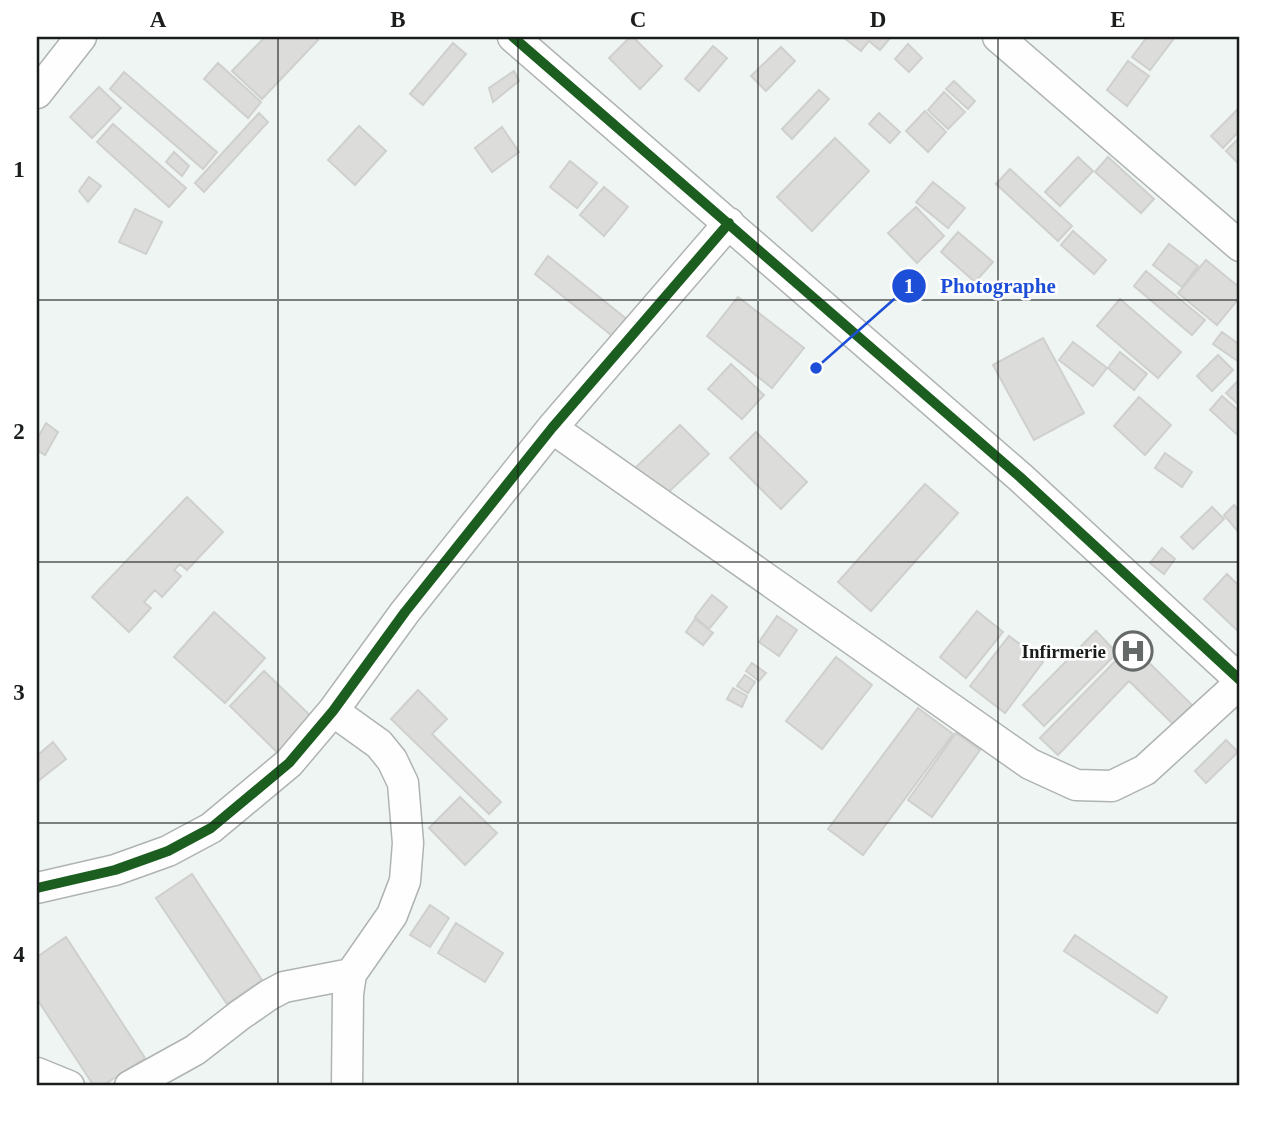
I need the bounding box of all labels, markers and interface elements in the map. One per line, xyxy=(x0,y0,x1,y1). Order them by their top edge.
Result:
text: A xyxy=(150,7,167,32)
text: B xyxy=(390,7,406,32)
text: C xyxy=(630,7,646,32)
text: D xyxy=(870,7,886,32)
text: E xyxy=(1110,7,1126,32)
text: 1 xyxy=(13,157,25,182)
callout: Photographe xyxy=(891,265,1070,307)
text: 1 xyxy=(904,274,914,298)
text: Photographe xyxy=(940,274,1056,298)
text: 2 xyxy=(13,419,25,444)
hospital icon: Infirmerie xyxy=(1112,630,1154,672)
place label: Infirmerie xyxy=(1022,641,1106,662)
text: 3 xyxy=(13,680,25,705)
text: 4 xyxy=(13,942,25,967)

